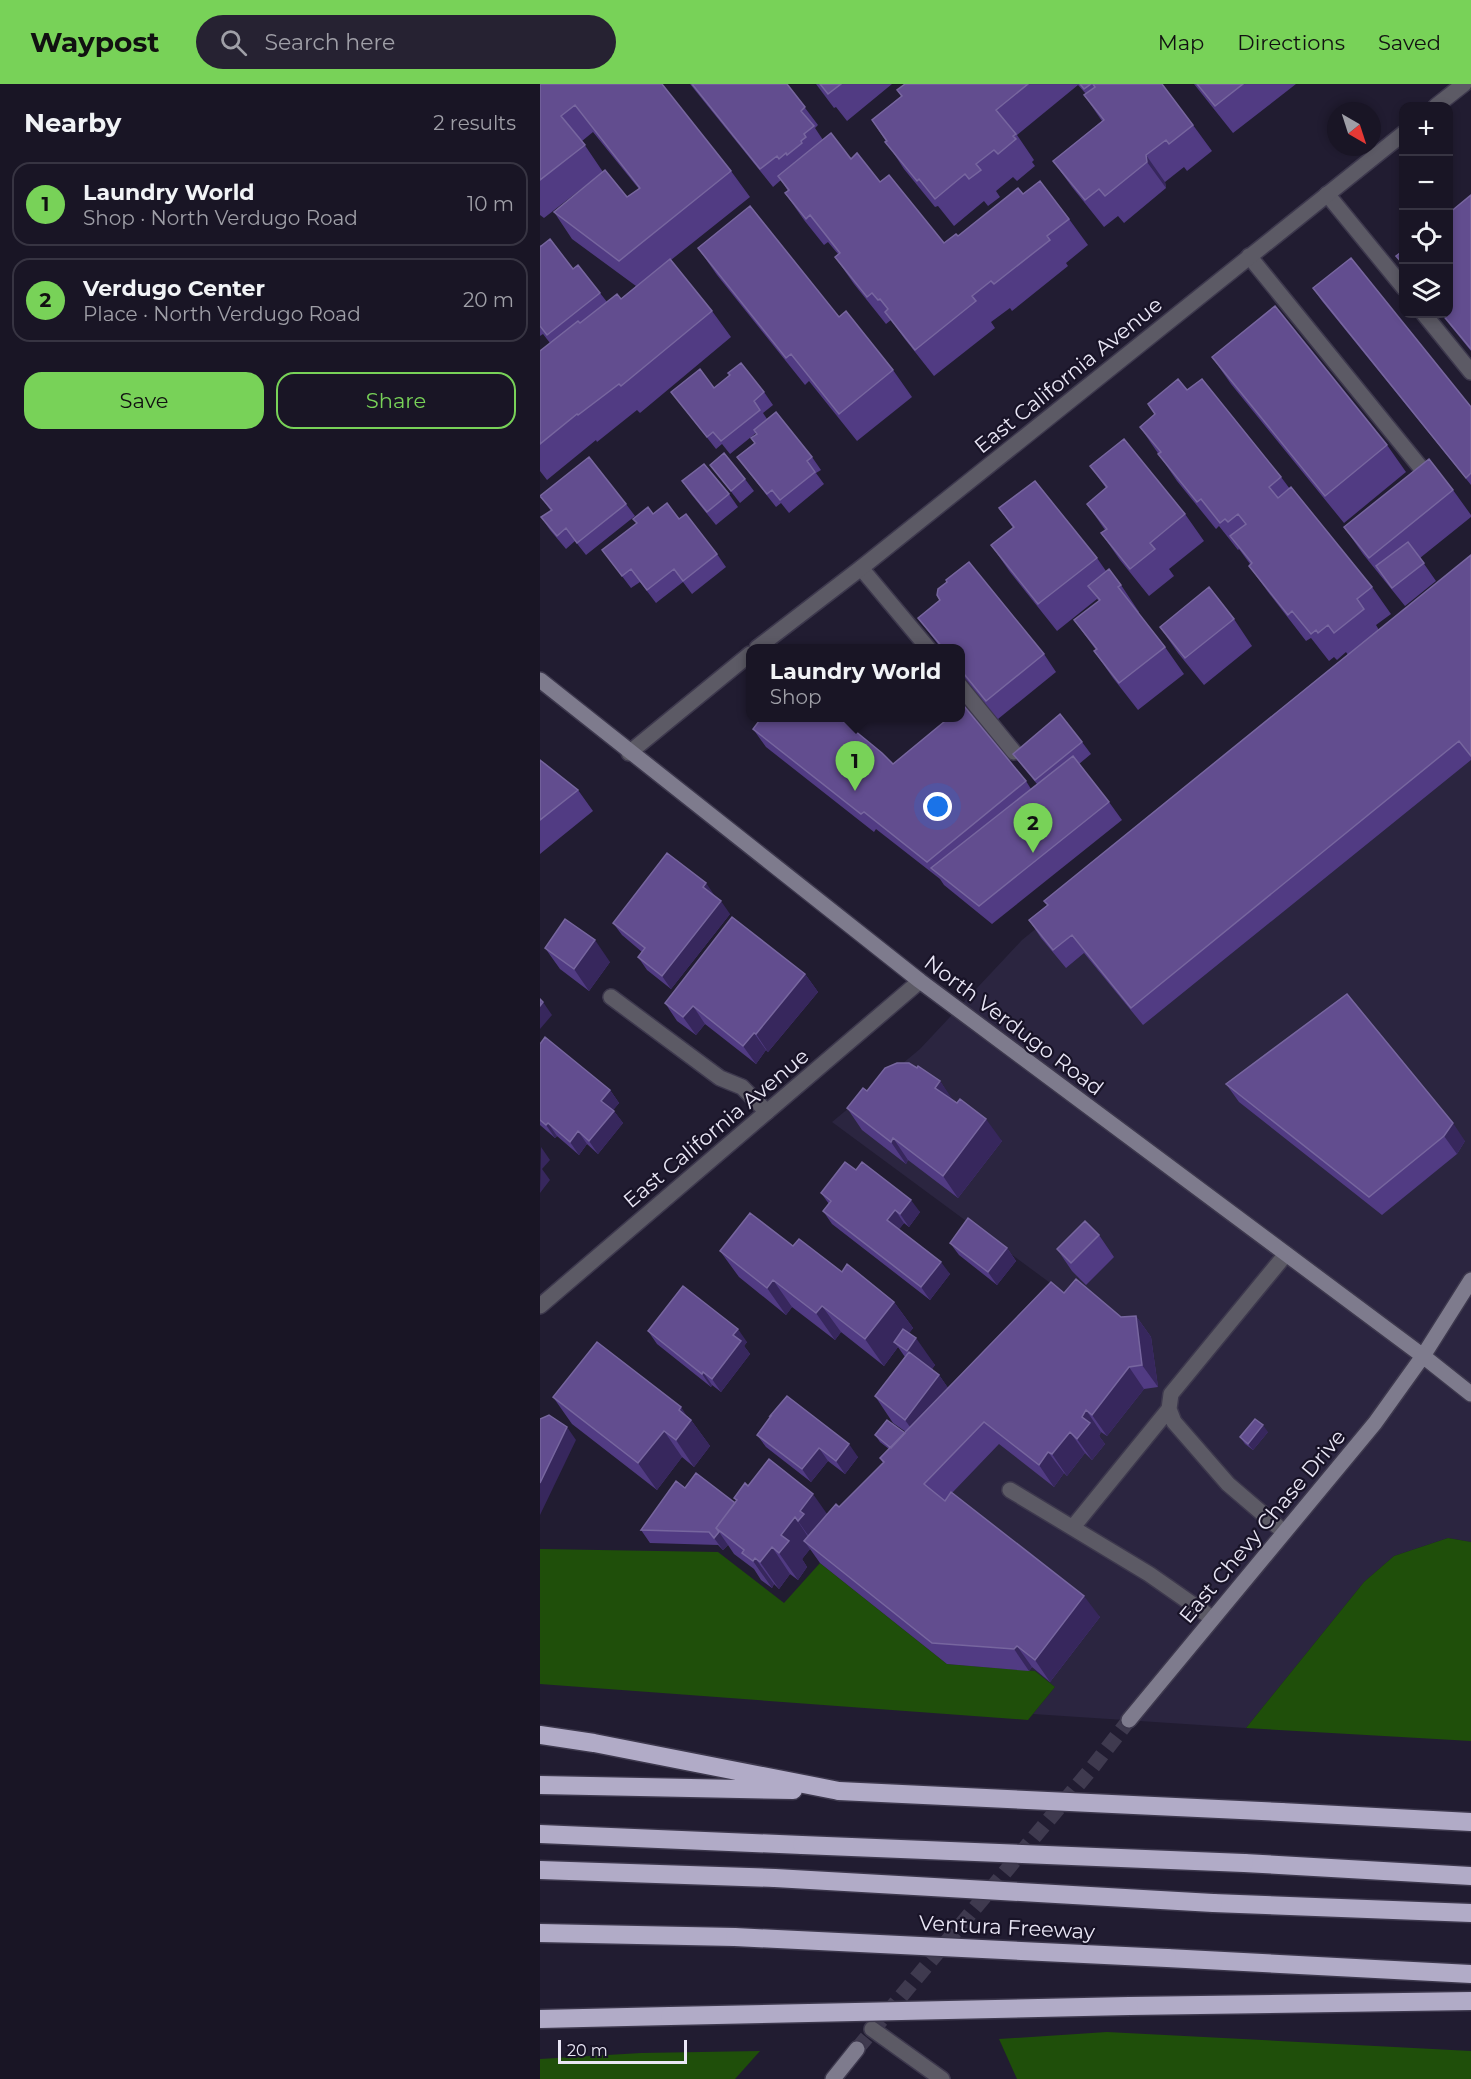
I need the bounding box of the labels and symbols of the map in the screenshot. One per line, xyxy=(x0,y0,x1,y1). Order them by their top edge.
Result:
north arrow xyxy=(1327,102,1381,156)
street label: East California Avenue xyxy=(969,292,1167,458)
pin: 1 xyxy=(836,742,874,791)
your location xyxy=(923,792,952,821)
pin: 2 xyxy=(1014,804,1052,853)
street label: North Verdugo Road xyxy=(919,949,1109,1101)
street label: East California Avenue xyxy=(618,1043,814,1213)
street label: East Chevy Chase Drive xyxy=(1174,1424,1350,1628)
street label: Ventura Freeway xyxy=(918,1910,1096,1944)
scale bar xyxy=(558,2037,687,2064)

